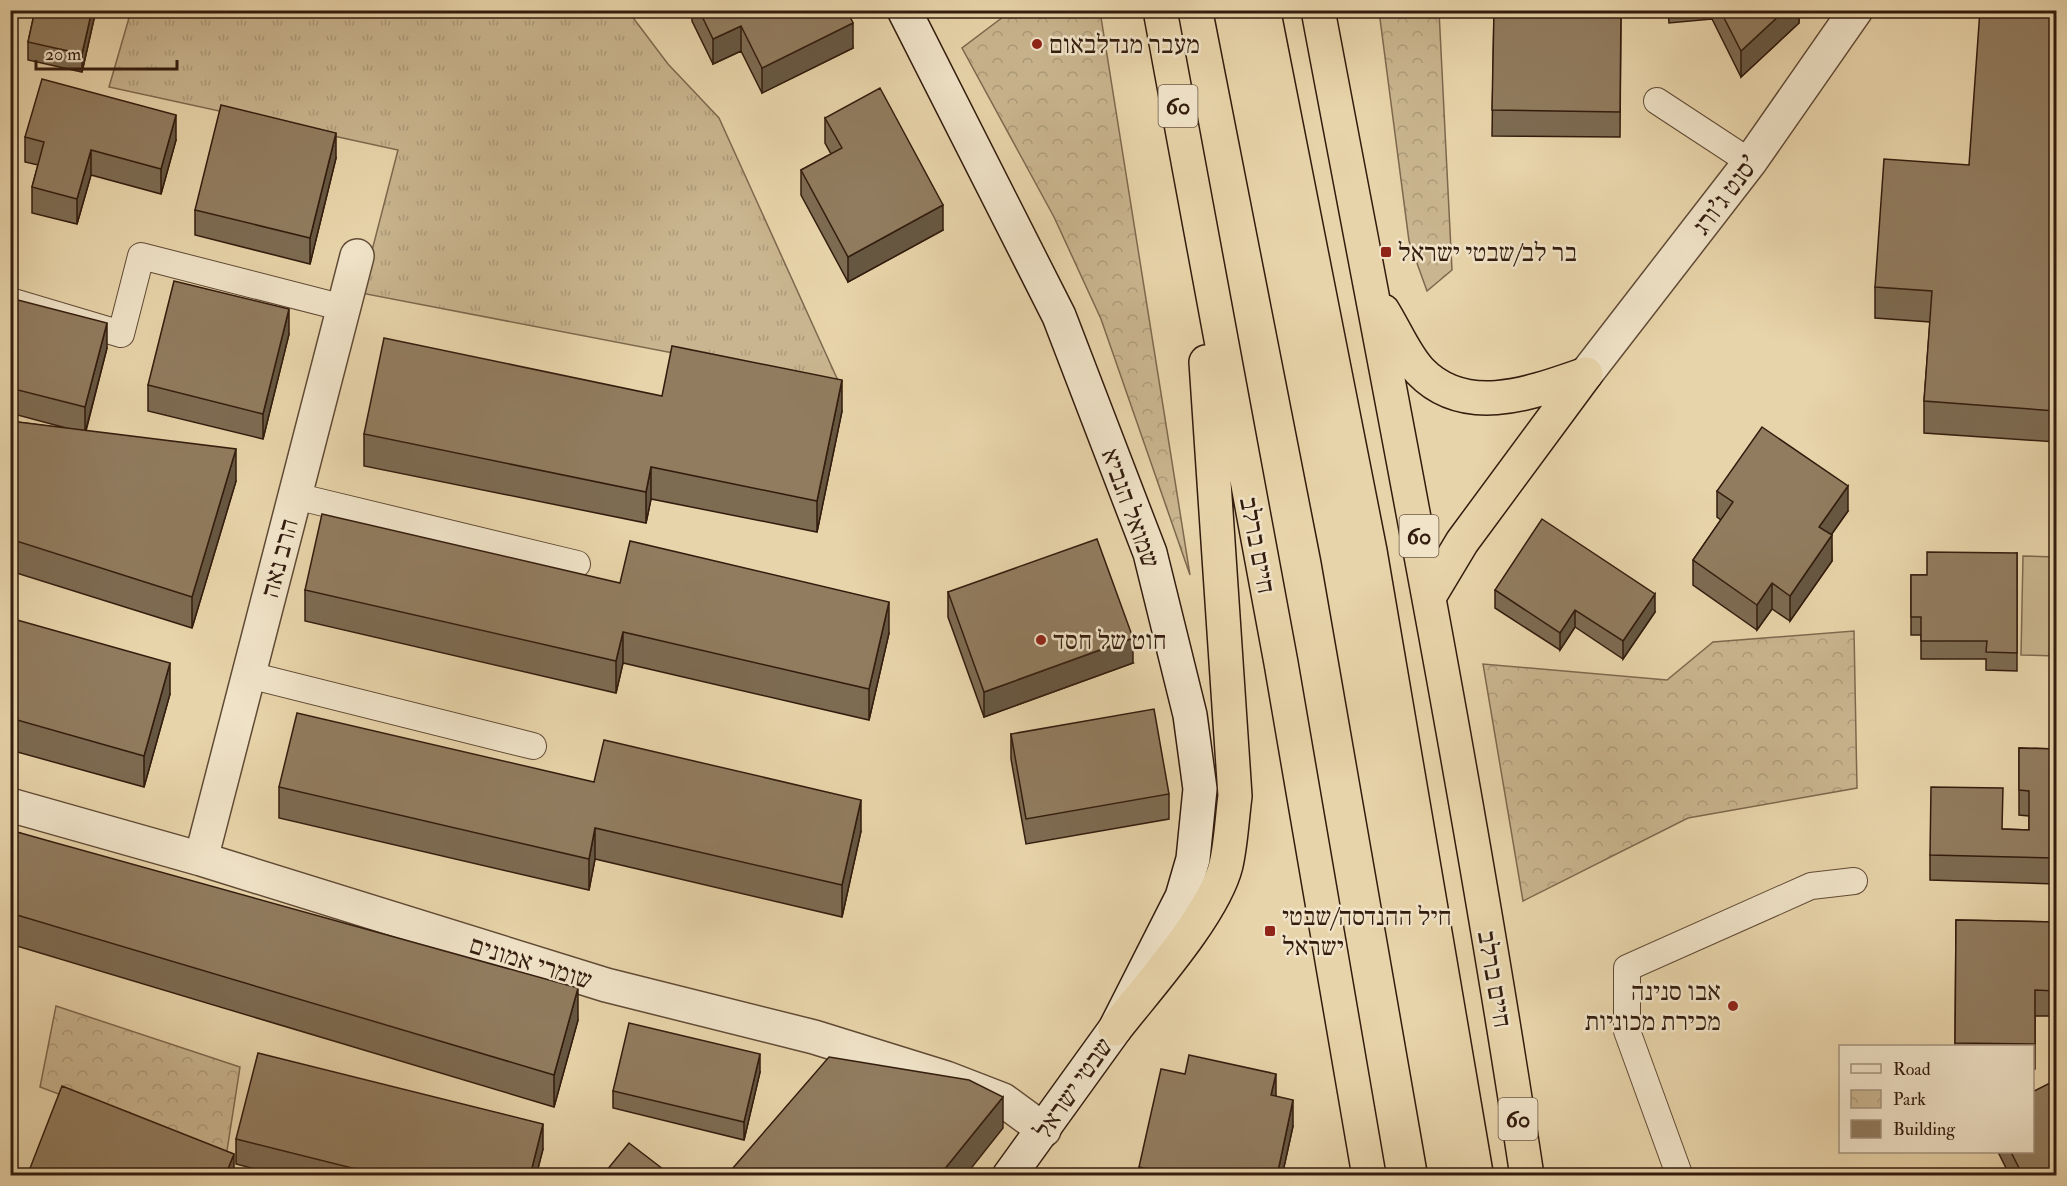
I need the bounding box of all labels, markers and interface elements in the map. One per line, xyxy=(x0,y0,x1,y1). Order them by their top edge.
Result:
place label: מעבר מנדלבאום xyxy=(1049,29,1200,61)
scale bar xyxy=(36,33,177,71)
marker: מעבר מנדלבאום xyxy=(1030,37,1044,51)
text: 20 m xyxy=(45,43,81,66)
road number: 60 xyxy=(1158,85,1198,127)
street label: סנט ג'ורג' xyxy=(1686,149,1766,242)
place label: בר לב/שבטי ישראל xyxy=(1398,237,1577,269)
marker: בר לב/שבטי ישראל xyxy=(1379,245,1393,259)
street label: שמואל הנביא xyxy=(1094,444,1166,572)
street label: חיים ברלב xyxy=(1232,494,1282,596)
street label: הרב נאה xyxy=(254,515,306,601)
road number: 60 xyxy=(1400,515,1438,557)
place label: חוט של חסד xyxy=(1053,625,1167,657)
marker: חוט של חסד xyxy=(1034,633,1048,647)
place label: חיל ההנדסה/שבטי ישראל xyxy=(1282,901,1452,963)
marker: חיל ההנדסה/שבטי ישראל xyxy=(1263,924,1277,938)
street label: חיים ברלב xyxy=(1470,928,1518,1030)
street label: שומרי אמונים xyxy=(465,929,596,997)
place label: אבו סנינה מכירת מכוניות xyxy=(1585,976,1721,1038)
marker: אבו סנינה מכירת מכוניות xyxy=(1726,999,1740,1013)
street label: שבטי ישראל xyxy=(1027,1032,1120,1146)
legend xyxy=(1839,1045,2034,1153)
text: Road xyxy=(1893,1058,1931,1081)
text: Park xyxy=(1893,1088,1926,1111)
road number: 60 xyxy=(1498,1098,1538,1140)
text: Building xyxy=(1893,1118,1956,1141)

